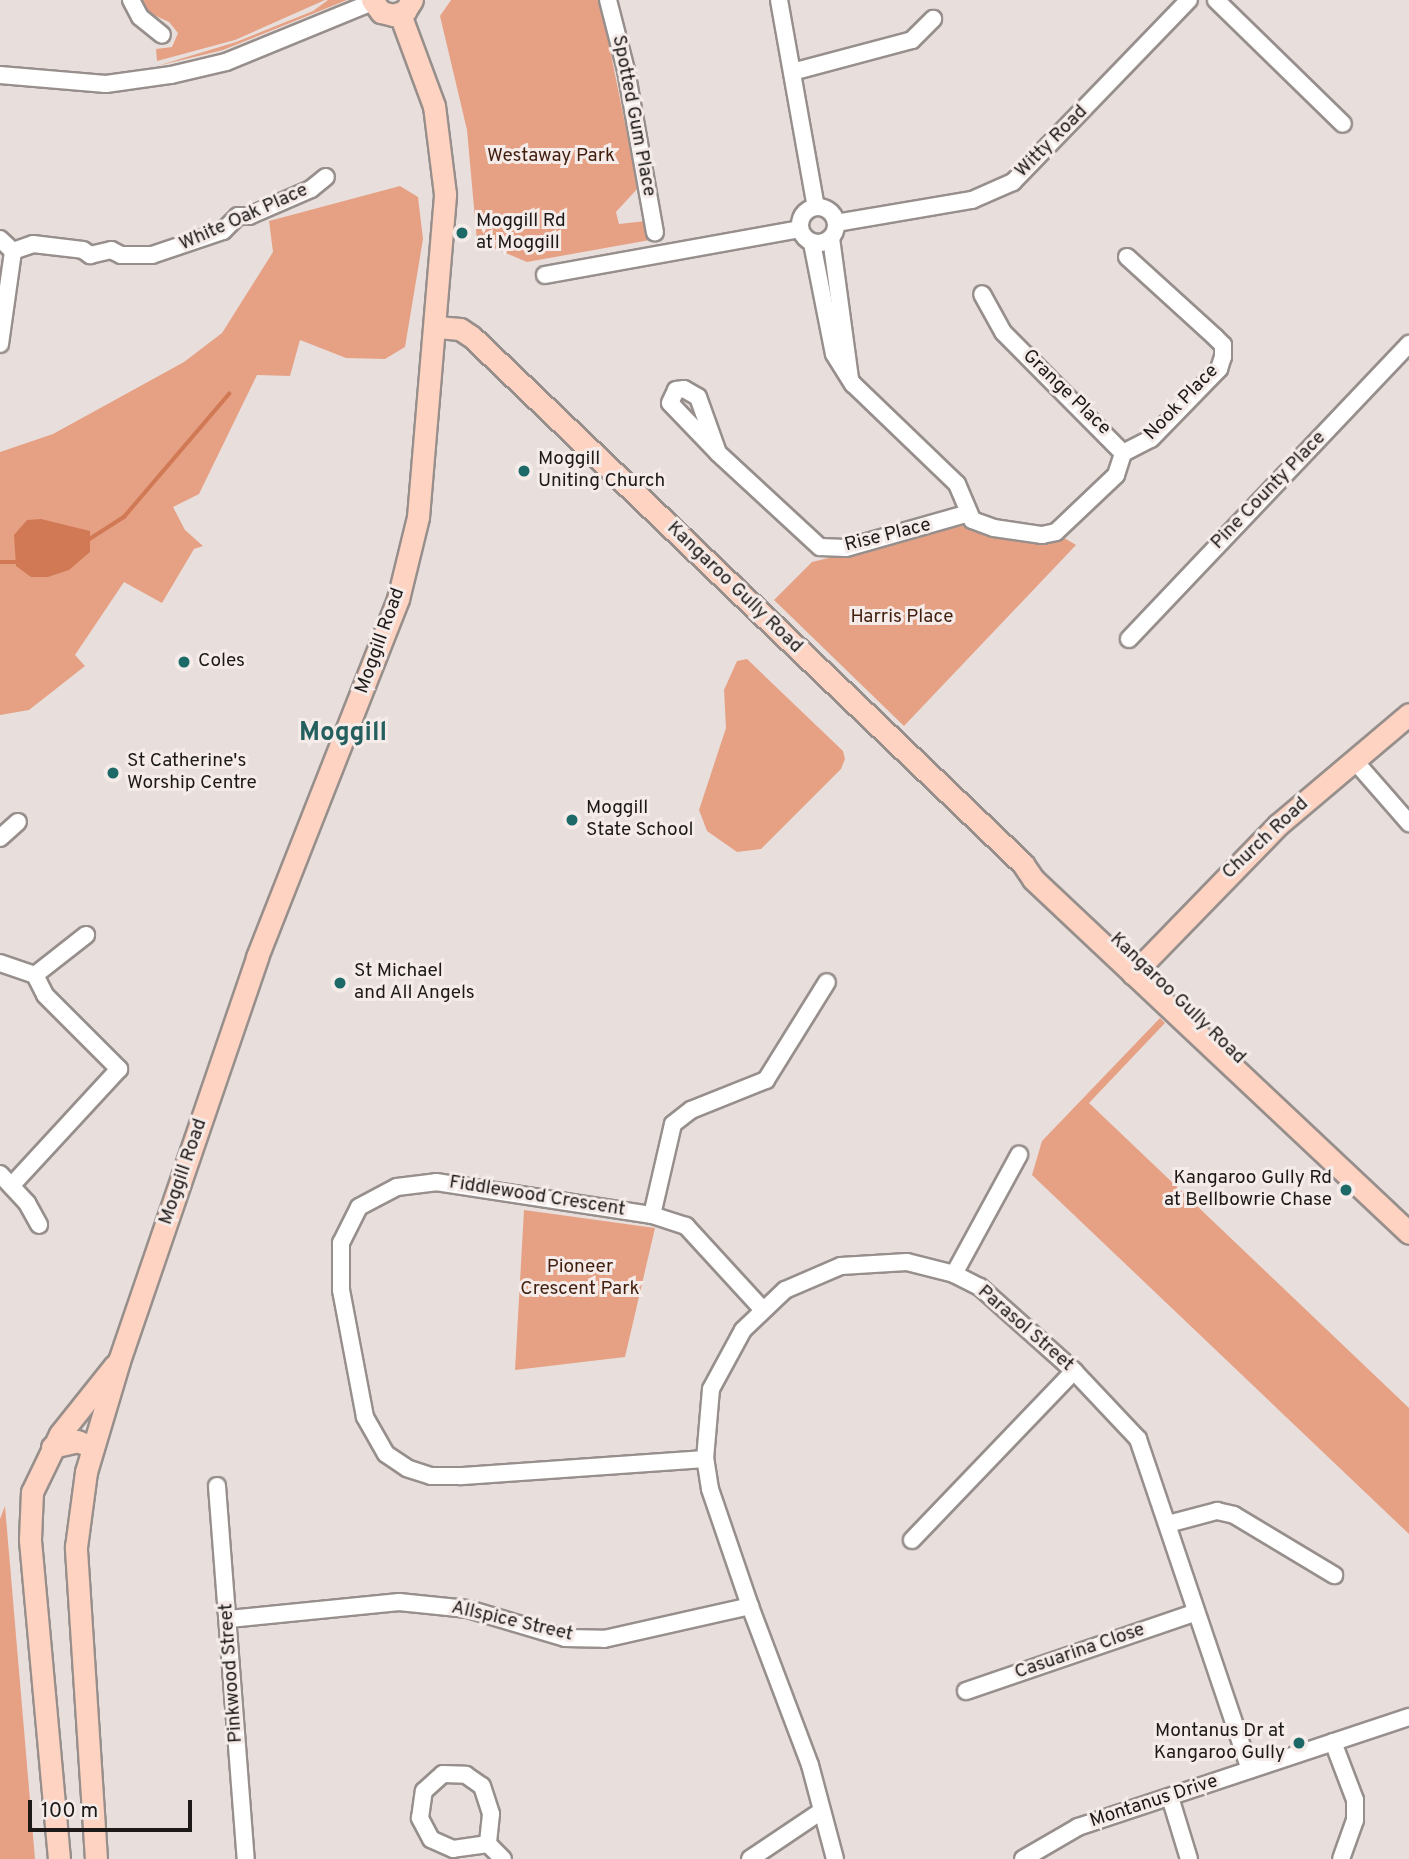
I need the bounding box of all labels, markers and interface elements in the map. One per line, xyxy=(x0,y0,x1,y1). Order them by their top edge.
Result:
street label: Spotted Gum Place xyxy=(606,33,660,199)
street label: Witty Road xyxy=(1011,101,1093,183)
park label: Westaway Park xyxy=(487,146,615,168)
street label: White Oak Place xyxy=(176,179,312,257)
place label: Moggill Rd at Moggill xyxy=(476,211,566,255)
marker: Moggill Rd at Moggill xyxy=(454,225,470,241)
street label: Grange Place xyxy=(1017,345,1115,441)
street label: Nook Place xyxy=(1140,360,1224,446)
street label: Pine County Place xyxy=(1207,427,1331,555)
place label: Moggill Uniting Church xyxy=(538,449,665,493)
marker: Moggill Uniting Church xyxy=(516,463,532,479)
street label: Rise Place xyxy=(843,514,933,558)
street label: Kangaroo Gully Road xyxy=(661,517,807,659)
street label: Moggill Road xyxy=(351,585,411,697)
park label: Harris Place xyxy=(851,607,953,629)
place label: Coles xyxy=(198,651,245,673)
marker: Coles xyxy=(176,654,192,670)
district label: Moggill xyxy=(299,718,387,750)
place label: St Catherine's Worship Centre xyxy=(127,751,257,795)
marker: St Catherine's Worship Centre xyxy=(105,765,121,781)
street label: Church Road xyxy=(1218,793,1314,885)
place label: Moggill State School xyxy=(586,798,694,842)
marker: Moggill State School xyxy=(564,812,580,828)
street label: Kangaroo Gully Road xyxy=(1104,928,1250,1070)
place label: St Michael and All Angels xyxy=(354,961,476,1005)
marker: St Michael and All Angels xyxy=(332,975,348,991)
street label: Moggill Road xyxy=(155,1116,213,1228)
place label: Kangaroo Gully Rd at Bellbowrie Chase xyxy=(1164,1168,1332,1212)
street label: Fiddlewood Crescent xyxy=(447,1172,627,1222)
marker: Kangaroo Gully Rd at Bellbowrie Chase xyxy=(1338,1182,1354,1198)
park label: Pioneer Crescent Park xyxy=(520,1257,640,1301)
street label: Parasol Street xyxy=(972,1281,1078,1377)
street label: Allspice Street xyxy=(449,1597,575,1647)
street label: Pinkwood Street xyxy=(216,1602,248,1744)
street label: Casuarina Close xyxy=(1012,1619,1148,1685)
place label: Montanus Dr at Kangaroo Gully xyxy=(1154,1721,1285,1765)
marker: Montanus Dr at Kangaroo Gully xyxy=(1291,1735,1307,1751)
street label: Montanus Drive xyxy=(1087,1771,1221,1833)
scale bar xyxy=(32,1786,196,1830)
text: 100 m xyxy=(41,1798,98,1825)

